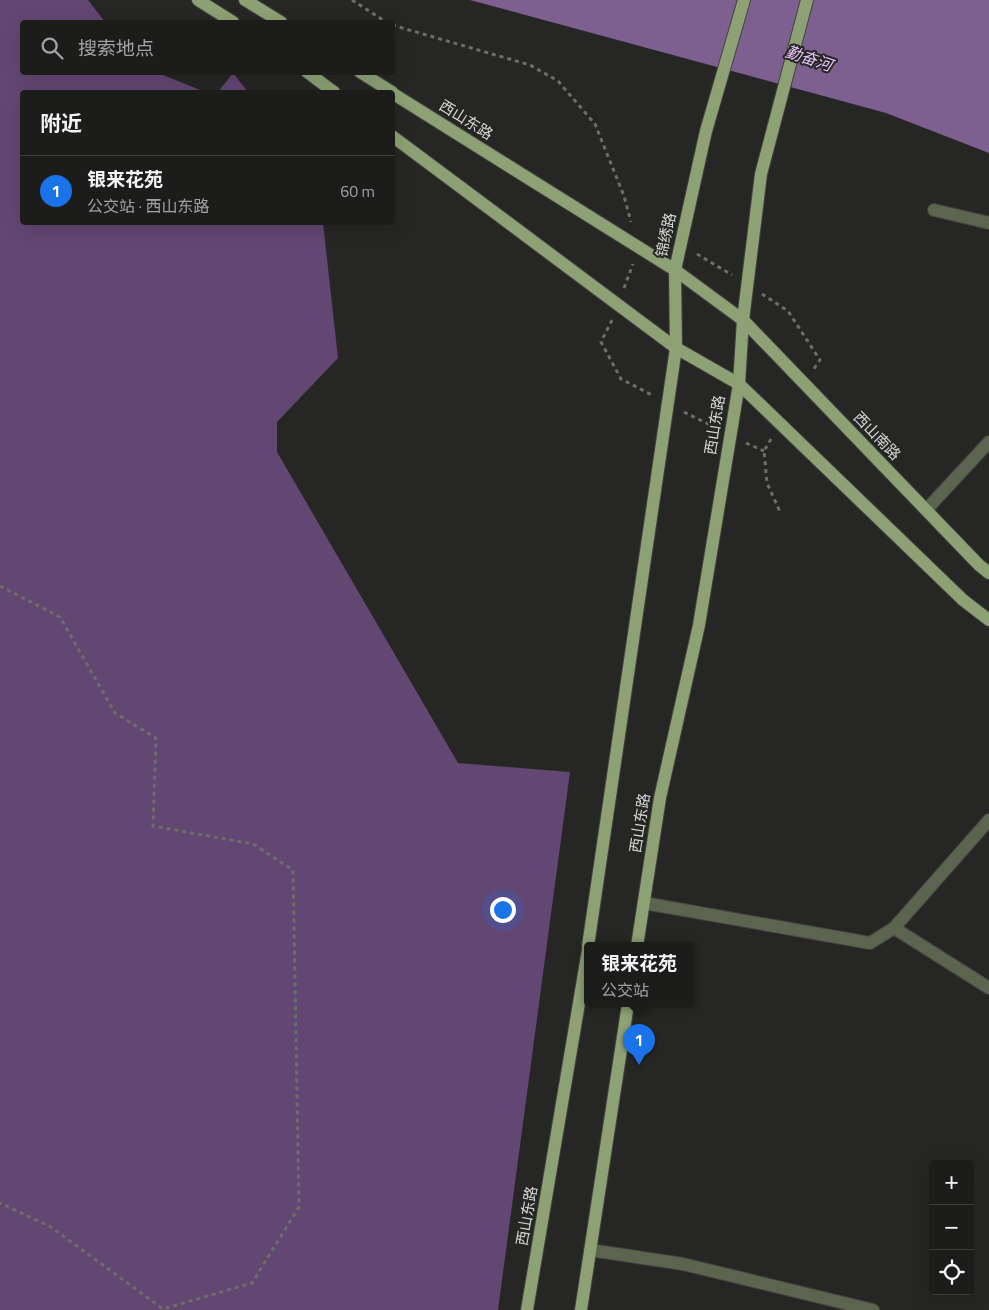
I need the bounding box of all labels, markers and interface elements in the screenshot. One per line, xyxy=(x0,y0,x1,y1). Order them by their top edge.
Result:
search box xyxy=(20,20,395,75)
text: 搜索地点 xyxy=(78,33,154,62)
icon: search xyxy=(38,34,66,62)
water label: 勤奋河 xyxy=(782,39,838,78)
street label: 西山东路 xyxy=(435,94,498,145)
text: 附近 xyxy=(40,107,82,139)
text: 银来花苑 xyxy=(87,164,163,193)
text: 1 xyxy=(52,179,60,203)
text: 60 m xyxy=(340,179,375,203)
text: 公交站 · 西山东路 xyxy=(87,194,210,218)
street label: 锦绣路 xyxy=(650,210,681,259)
street label: 西山东路 xyxy=(698,393,731,456)
street label: 西山南路 xyxy=(848,406,906,465)
street label: 西山东路 xyxy=(623,791,656,854)
your location xyxy=(490,897,516,923)
popup xyxy=(584,942,694,1007)
text: 银来花苑 xyxy=(601,948,677,977)
text: 公交站 xyxy=(601,978,649,1002)
pin: 1 xyxy=(623,1024,655,1065)
map controls xyxy=(929,1160,974,1295)
button: + xyxy=(929,1160,974,1205)
street label: 西山东路 xyxy=(510,1184,543,1247)
button: − xyxy=(929,1205,974,1250)
button: locate xyxy=(929,1250,974,1295)

